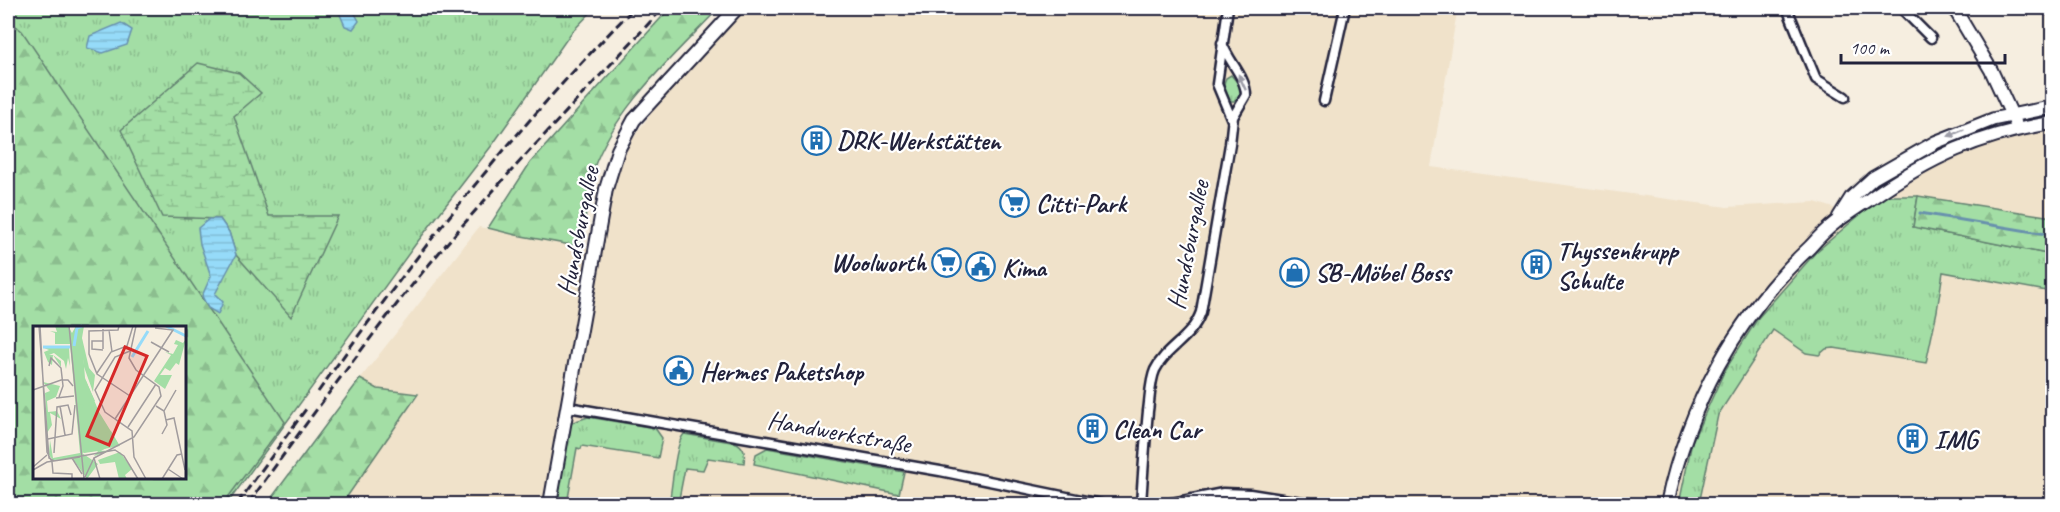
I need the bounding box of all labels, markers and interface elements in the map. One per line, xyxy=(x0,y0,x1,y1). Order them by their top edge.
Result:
scale bar xyxy=(1841,27,2004,65)
text: 100 m xyxy=(1850,37,1891,59)
one-way arrow xyxy=(1237,74,1246,91)
building icon: DRK-Werkstätten xyxy=(800,124,832,156)
place label: DRK-Werkstätten xyxy=(837,124,1002,157)
one-way arrow xyxy=(1947,128,1965,138)
street label: Hundsburgallee xyxy=(549,162,607,298)
street label: Hundsburgallee xyxy=(1159,176,1217,312)
supermarket icon: Citti-Park xyxy=(999,187,1031,219)
place label: Citti-Park xyxy=(1036,187,1128,220)
place label: Thyssenkrupp Schulte xyxy=(1557,234,1680,297)
place label: Woolworth xyxy=(831,246,927,279)
supermarket icon: Woolworth xyxy=(931,246,963,278)
building icon: Thyssenkrupp Schulte xyxy=(1520,249,1552,281)
public building icon: Kima xyxy=(965,251,997,283)
place label: Kima xyxy=(1002,251,1048,284)
shop icon: SB-Möbel Boss xyxy=(1278,256,1310,288)
place label: SB-Möbel Boss xyxy=(1315,256,1453,289)
inset map xyxy=(33,326,186,479)
public building icon: Hermes Paketshop xyxy=(663,355,695,387)
place label: Hermes Paketshop xyxy=(700,355,865,388)
street label: Handwerkstraße xyxy=(765,403,916,461)
building icon: Clean Car xyxy=(1076,413,1108,445)
place label: Clean Car xyxy=(1113,413,1203,446)
building icon: IMG xyxy=(1897,423,1929,455)
place label: IMG xyxy=(1934,423,1980,456)

